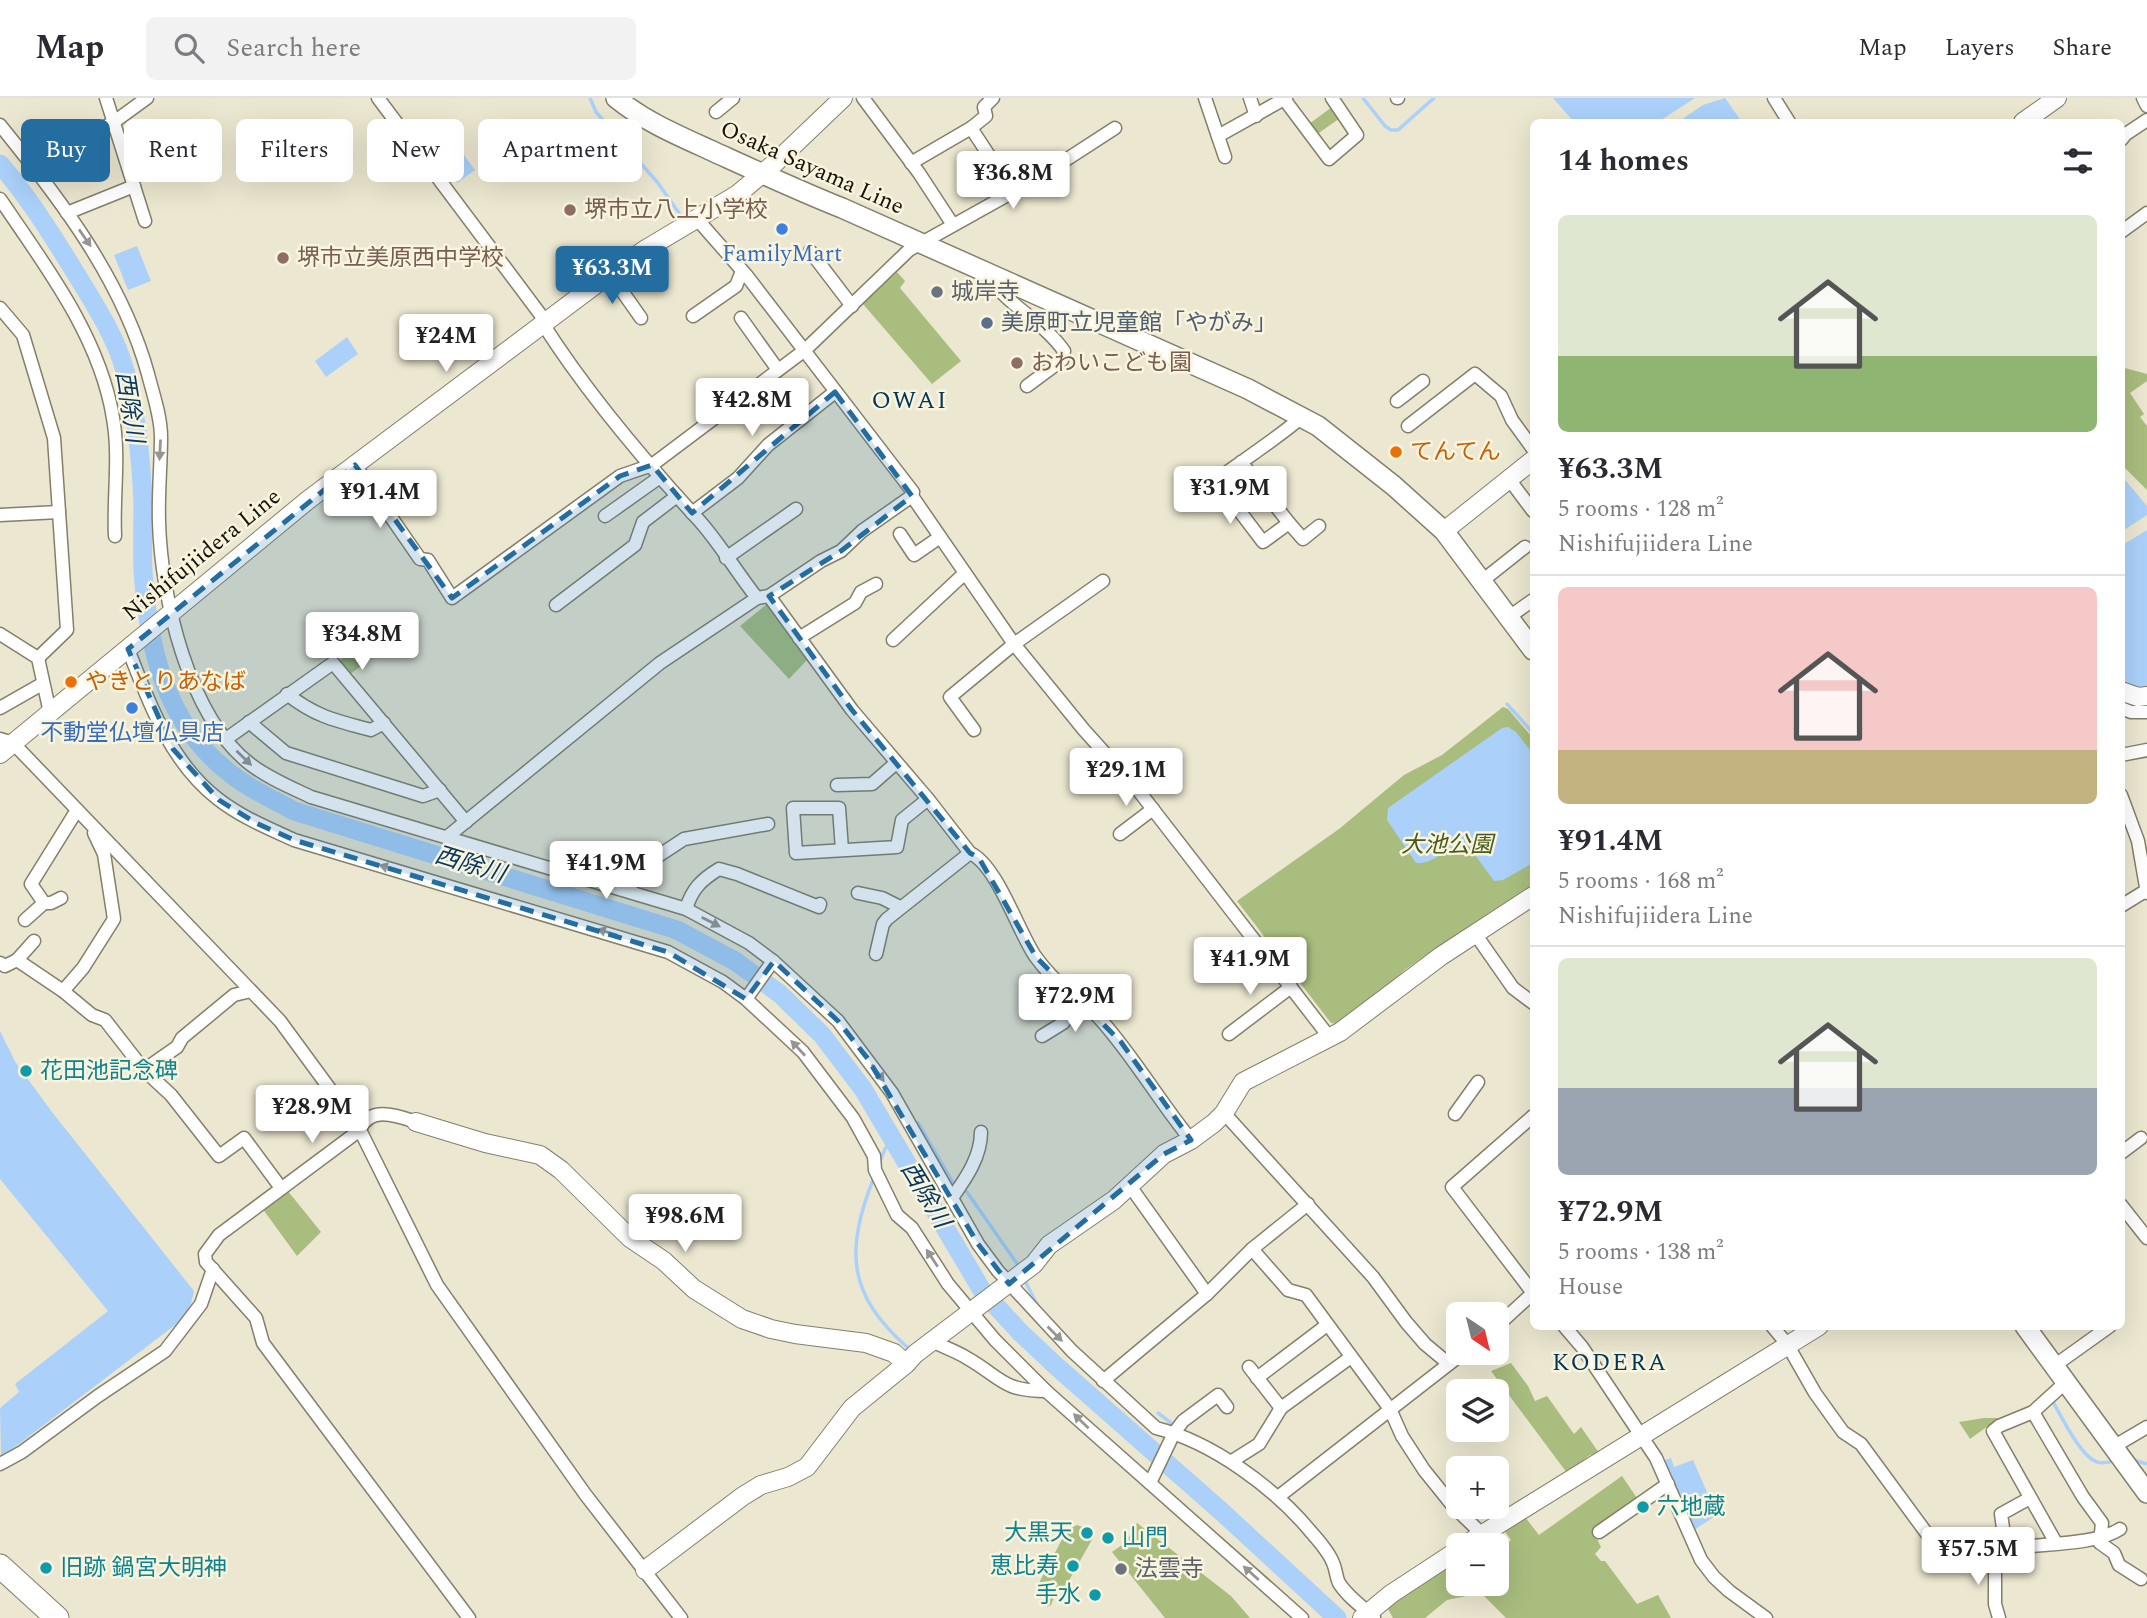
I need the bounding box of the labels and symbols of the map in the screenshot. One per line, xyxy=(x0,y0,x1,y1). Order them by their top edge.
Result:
street label: Osaka Sayama Line xyxy=(714,112,910,224)
pin: ¥36.8M xyxy=(956,152,1070,211)
place label: 堺市立八上小学校 xyxy=(584,193,768,228)
marker: 堺市立八上小学校 xyxy=(562,202,578,218)
marker: FamilyMart xyxy=(774,221,790,237)
one-way arrow xyxy=(78,229,92,247)
place label: FamilyMart xyxy=(722,237,842,272)
place label: 堺市立美原西中学校 xyxy=(297,241,504,276)
pin: ¥63.3M xyxy=(555,246,669,306)
marker: 堺市立美原西中学校 xyxy=(275,250,291,266)
place label: 城岸寺 xyxy=(951,275,1020,310)
marker: 城岸寺 xyxy=(929,284,945,300)
place label: 美原町立児童館「やがみ」 xyxy=(1001,306,1277,341)
pin: ¥24M xyxy=(405,314,487,374)
marker: 美原町立児童館「やがみ」 xyxy=(979,315,995,331)
place label: おわいこども園 xyxy=(1031,346,1192,381)
marker: おわいこども園 xyxy=(1009,355,1025,371)
water label: 西除川 xyxy=(106,369,153,448)
pin: ¥42.8M xyxy=(695,378,809,438)
district label: OWAI xyxy=(872,383,948,419)
place label: てんてん xyxy=(1410,435,1501,470)
one-way arrow xyxy=(155,439,166,461)
marker: てんてん xyxy=(1388,444,1404,460)
pin: ¥31.9M xyxy=(1173,466,1287,526)
pin: ¥91.4M xyxy=(323,470,437,530)
street label: Nishifujiidera Line xyxy=(115,480,289,630)
pin: ¥34.8M xyxy=(305,612,419,672)
place label: やきとりあなば xyxy=(85,665,246,700)
marker: やきとりあなば xyxy=(63,674,79,690)
marker: 不動堂仏壇仏具店 xyxy=(124,700,140,716)
place label: 不動堂仏壇仏具店 xyxy=(40,716,224,751)
pin: ¥29.1M xyxy=(1069,748,1183,808)
one-way arrow xyxy=(236,749,253,766)
park label: 大池公園 xyxy=(1401,828,1496,863)
water label: 西除川 xyxy=(430,837,513,894)
pin: ¥41.9M xyxy=(549,842,663,901)
one-way arrow xyxy=(378,862,399,872)
one-way arrow xyxy=(701,915,721,927)
one-way arrow xyxy=(596,927,617,937)
pin: ¥41.9M xyxy=(1193,937,1307,997)
pin: ¥72.9M xyxy=(1018,974,1132,1034)
one-way arrow xyxy=(791,1040,807,1057)
place label: 花田池記念碑 xyxy=(40,1054,178,1089)
marker: 花田池記念碑 xyxy=(18,1063,34,1079)
one-way arrow xyxy=(870,1064,884,1082)
pin: ¥28.9M xyxy=(255,1086,369,1145)
water label: 西除川 xyxy=(891,1155,961,1238)
pin: ¥98.6M xyxy=(628,1194,742,1254)
one-way arrow xyxy=(925,1248,938,1268)
north arrow xyxy=(1446,1302,1508,1365)
one-way arrow xyxy=(1047,1326,1064,1343)
district label: KODERA xyxy=(1552,1345,1668,1381)
one-way arrow xyxy=(1073,1412,1090,1429)
place label: 六地蔵 xyxy=(1657,1490,1726,1525)
marker: 六地蔵 xyxy=(1635,1499,1651,1515)
place label: 大黒天 xyxy=(1004,1516,1073,1551)
place label: 山門 xyxy=(1122,1521,1168,1556)
marker: 大黒天 xyxy=(1079,1525,1095,1541)
pin: ¥57.5M xyxy=(1921,1528,2035,1587)
marker: 山門 xyxy=(1100,1530,1116,1546)
place label: 恵比寿 xyxy=(990,1549,1059,1584)
place label: 旧跡 鍋宮大明神 xyxy=(60,1551,227,1586)
place label: 法雲寺 xyxy=(1135,1552,1204,1587)
marker: 恵比寿 xyxy=(1065,1558,1081,1574)
marker: 旧跡 鍋宮大明神 xyxy=(38,1560,54,1576)
marker: 法雲寺 xyxy=(1113,1561,1129,1577)
one-way arrow xyxy=(1242,1565,1260,1581)
place label: 手水 xyxy=(1035,1578,1081,1613)
marker: 手水 xyxy=(1087,1587,1103,1603)

